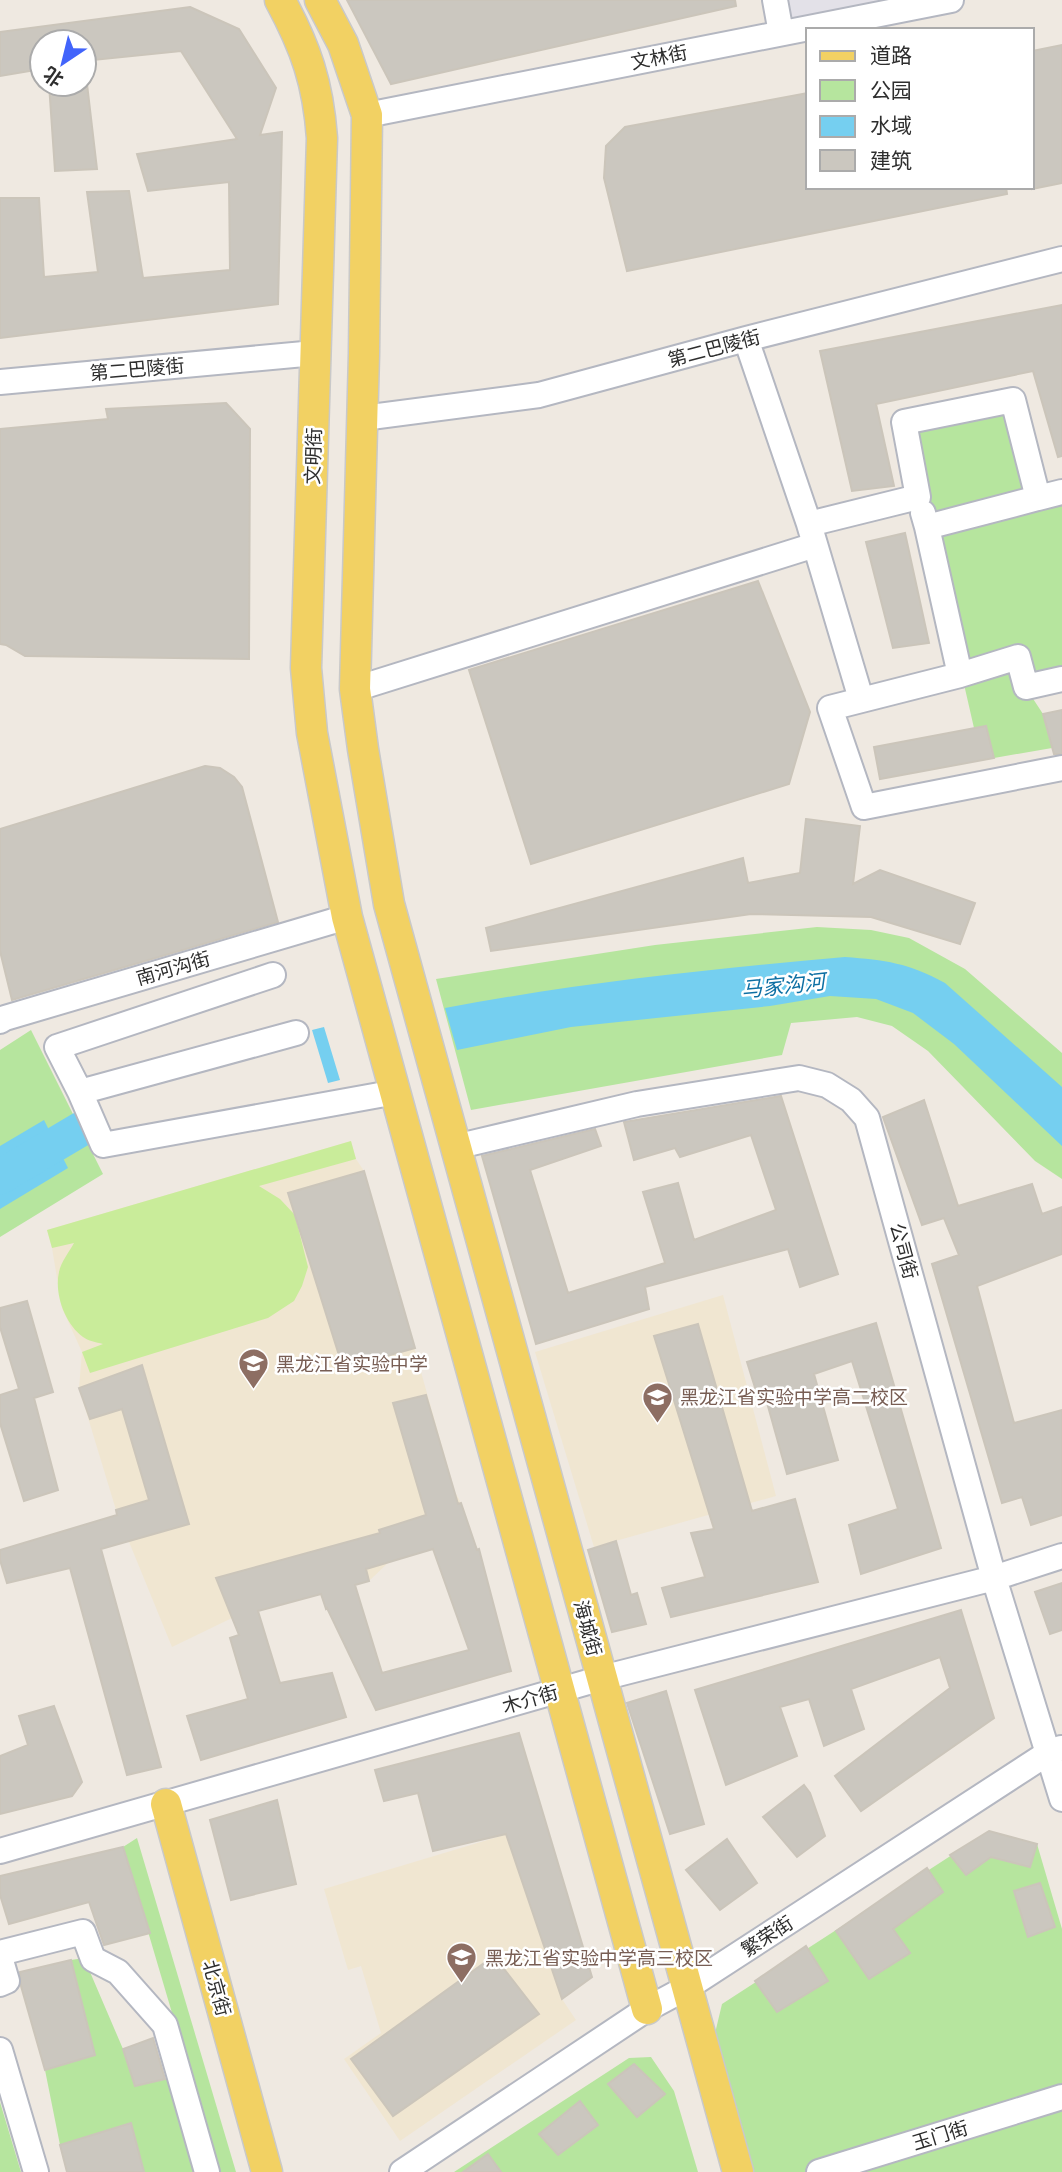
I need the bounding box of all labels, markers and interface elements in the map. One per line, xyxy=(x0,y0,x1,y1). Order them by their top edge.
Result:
north arrow xyxy=(28,28,98,98)
legend xyxy=(806,28,1034,189)
street label: 文林街 xyxy=(629,41,689,73)
text: 道路 xyxy=(870,43,912,67)
text: 北 xyxy=(39,62,67,91)
text: 公园 xyxy=(870,78,912,102)
text: 水域 xyxy=(870,113,912,137)
text: 建筑 xyxy=(870,148,912,172)
street label: 第二巴陵街 xyxy=(665,325,763,371)
street label: 第二巴陵街 xyxy=(89,354,185,384)
street label: 文明街 xyxy=(301,427,325,485)
street label: 南河沟街 xyxy=(133,947,213,989)
water label: 马家沟河 xyxy=(740,968,830,1001)
street label: 公司街 xyxy=(886,1221,922,1281)
school or university icon: 黑龙江省实验中学 xyxy=(236,1347,270,1391)
place label: 黑龙江省实验中学 xyxy=(276,1353,428,1375)
school or university icon: 黑龙江省实验中学高二校区 xyxy=(640,1380,674,1424)
place label: 黑龙江省实验中学高二校区 xyxy=(680,1386,908,1408)
street label: 海城街 xyxy=(570,1598,606,1658)
street label: 木介街 xyxy=(500,1681,560,1717)
street label: 繁荣街 xyxy=(737,1911,797,1961)
school or university icon: 黑龙江省实验中学高三校区 xyxy=(445,1941,479,1985)
place label: 黑龙江省实验中学高三校区 xyxy=(485,1947,713,1969)
street label: 北京街 xyxy=(199,1958,235,2018)
street label: 玉门街 xyxy=(910,2116,970,2154)

